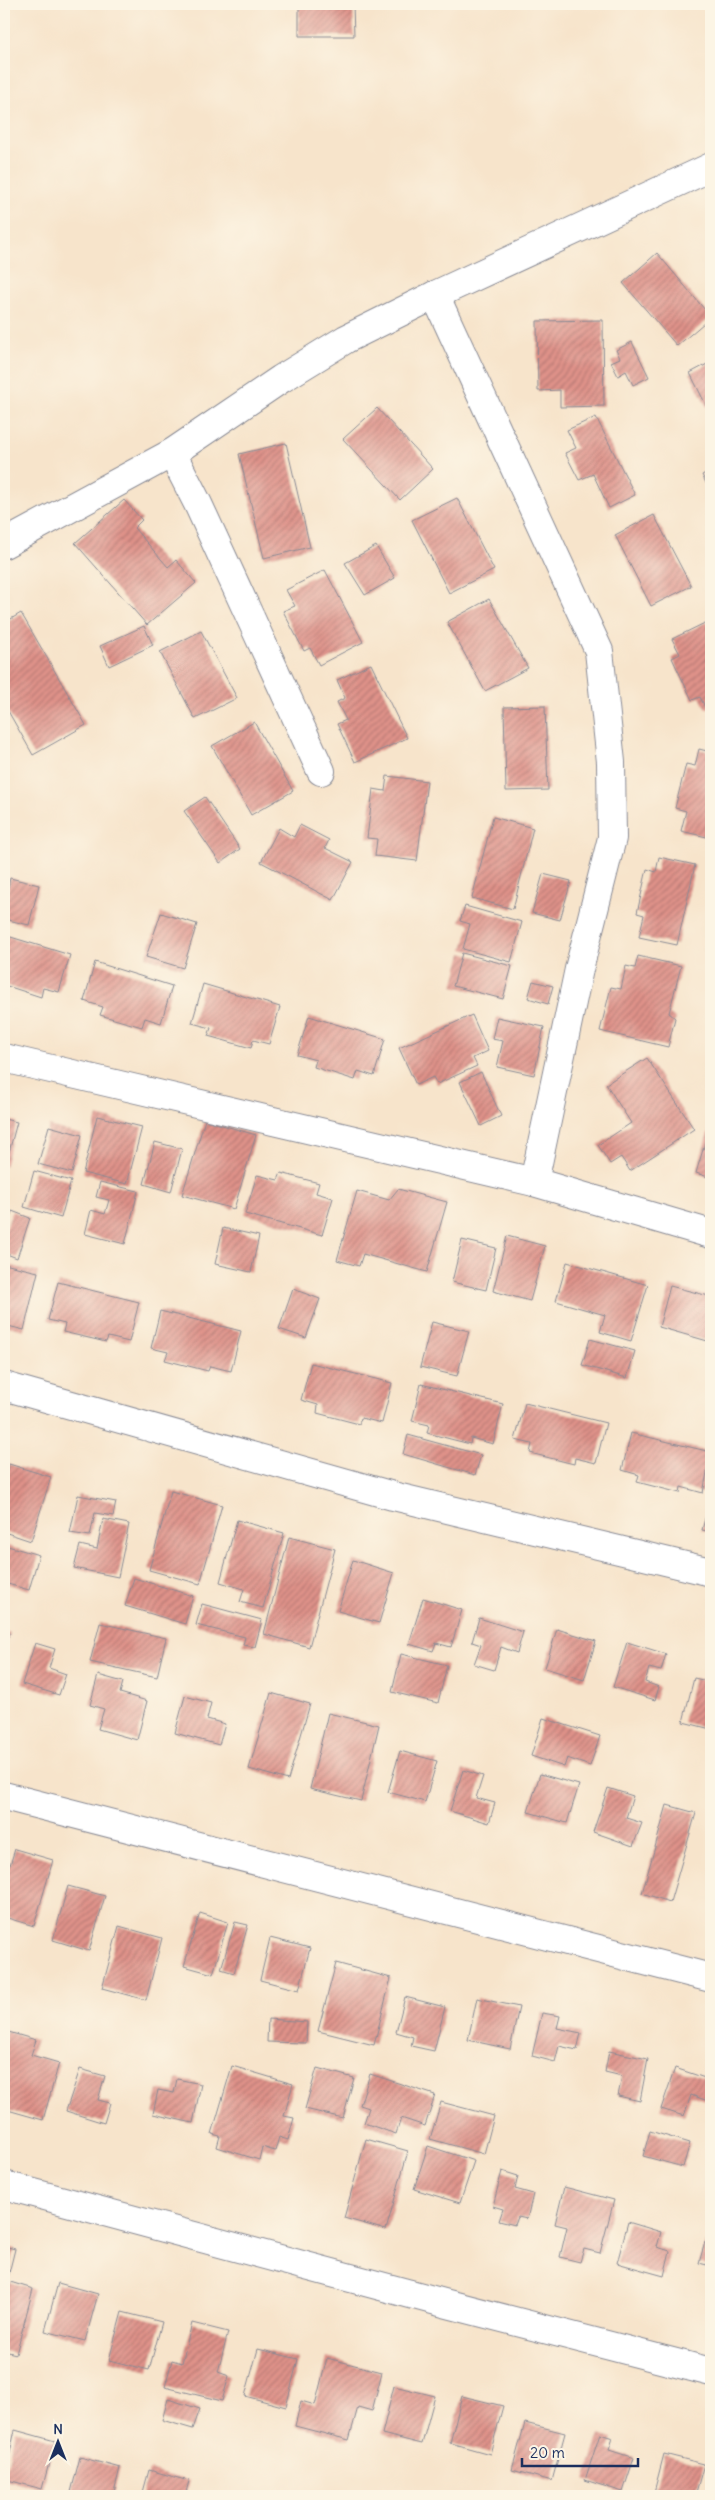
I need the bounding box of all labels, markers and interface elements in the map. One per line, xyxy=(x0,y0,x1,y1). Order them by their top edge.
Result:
north arrow xyxy=(32,2418,82,2468)
text: N xyxy=(53,2420,63,2438)
scale bar xyxy=(522,2435,639,2467)
text: 20 m xyxy=(530,2443,565,2462)

